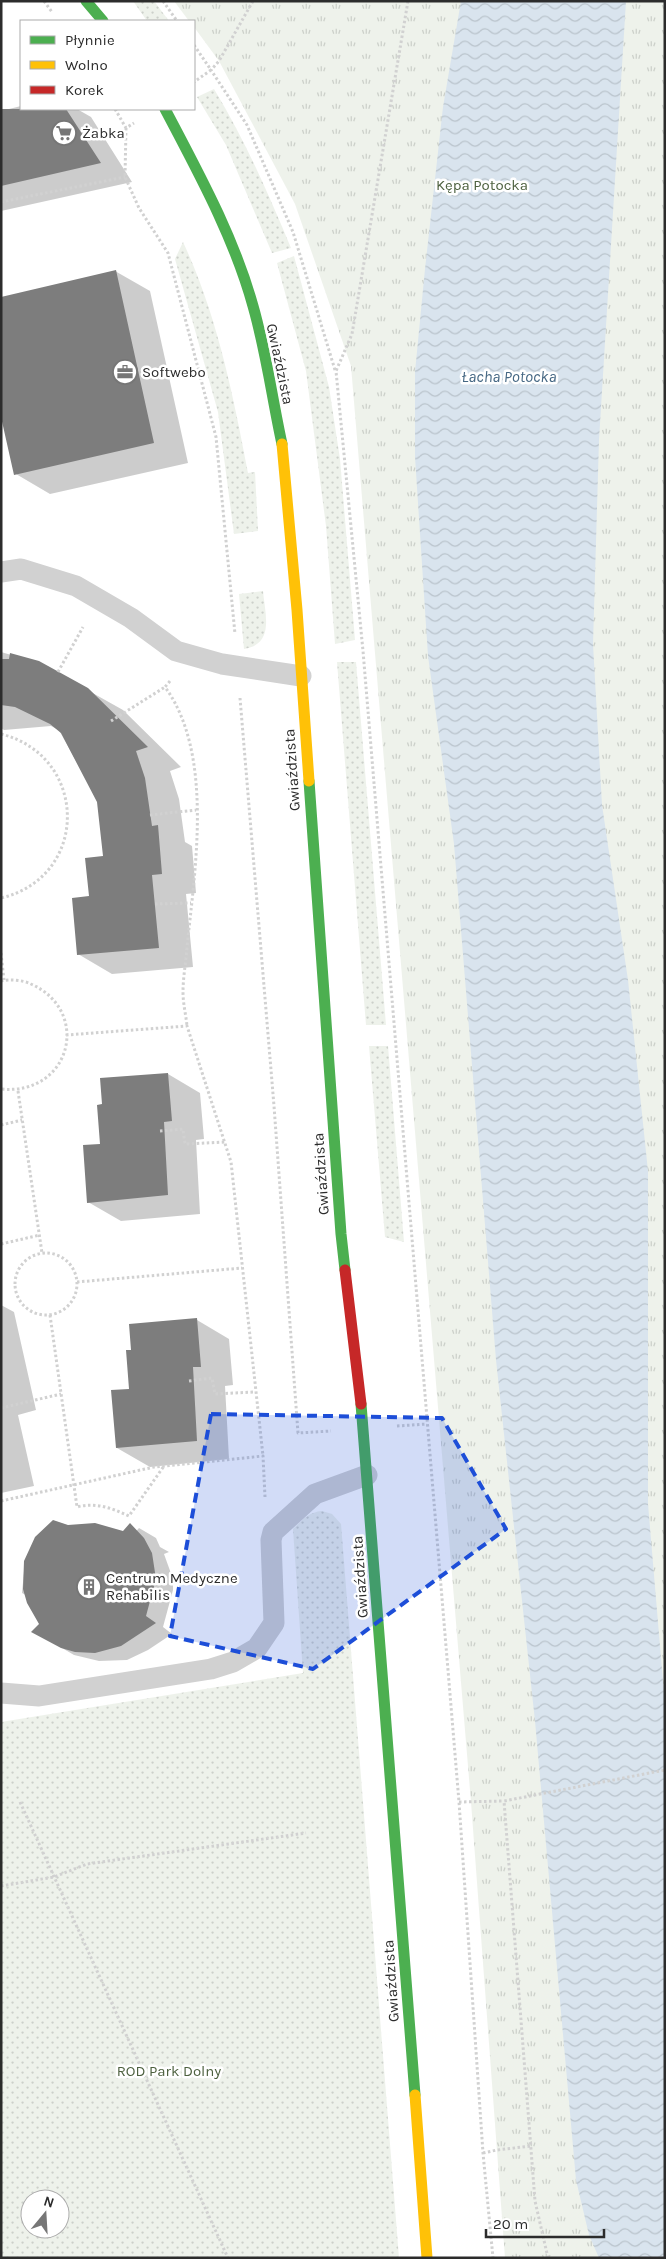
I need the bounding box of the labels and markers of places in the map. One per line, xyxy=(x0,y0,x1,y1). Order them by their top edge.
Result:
supermarket icon: Żabka xyxy=(51,120,77,146)
place label: Żabka xyxy=(82,124,125,142)
office icon: Softwebo xyxy=(112,359,138,385)
place label: Softwebo xyxy=(142,363,206,381)
place label: Centrum Medyczne Rehabilis xyxy=(106,1569,238,1604)
building icon: Centrum Medyczne Rehabilis xyxy=(76,1574,102,1600)

